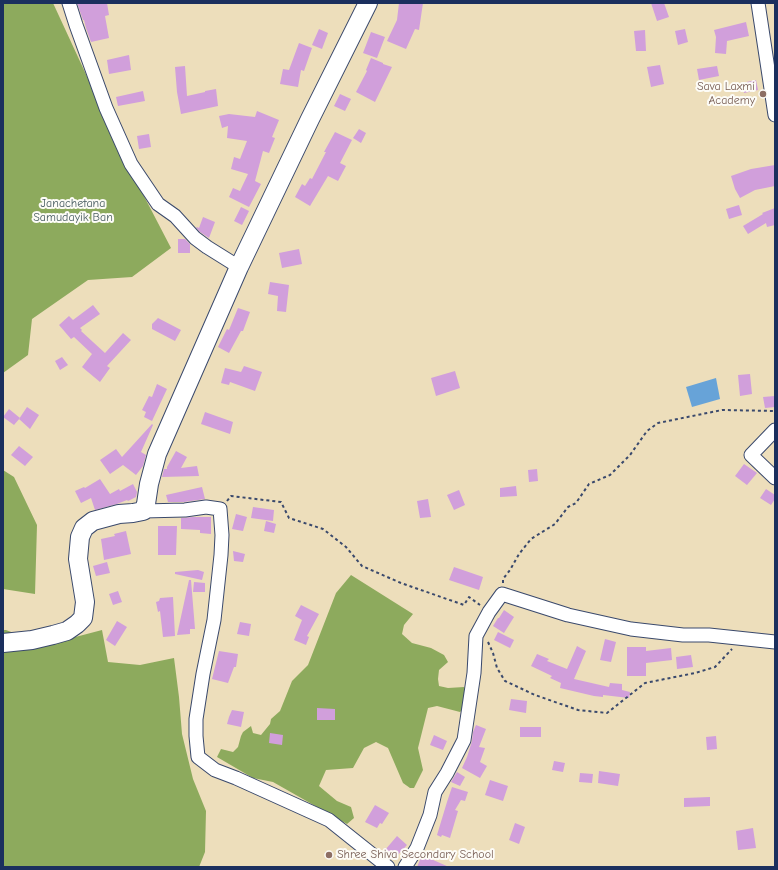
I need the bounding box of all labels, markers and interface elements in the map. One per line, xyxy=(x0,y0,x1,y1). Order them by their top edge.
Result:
place label: Sava Laxmi Academy xyxy=(697,80,755,108)
marker: Sava Laxmi Academy xyxy=(758,89,768,99)
park label: Janachetana Samudayik Ban xyxy=(33,197,113,225)
place label: Shree Shiva Secondary School xyxy=(337,848,494,862)
marker: Shree Shiva Secondary School xyxy=(324,850,334,860)

